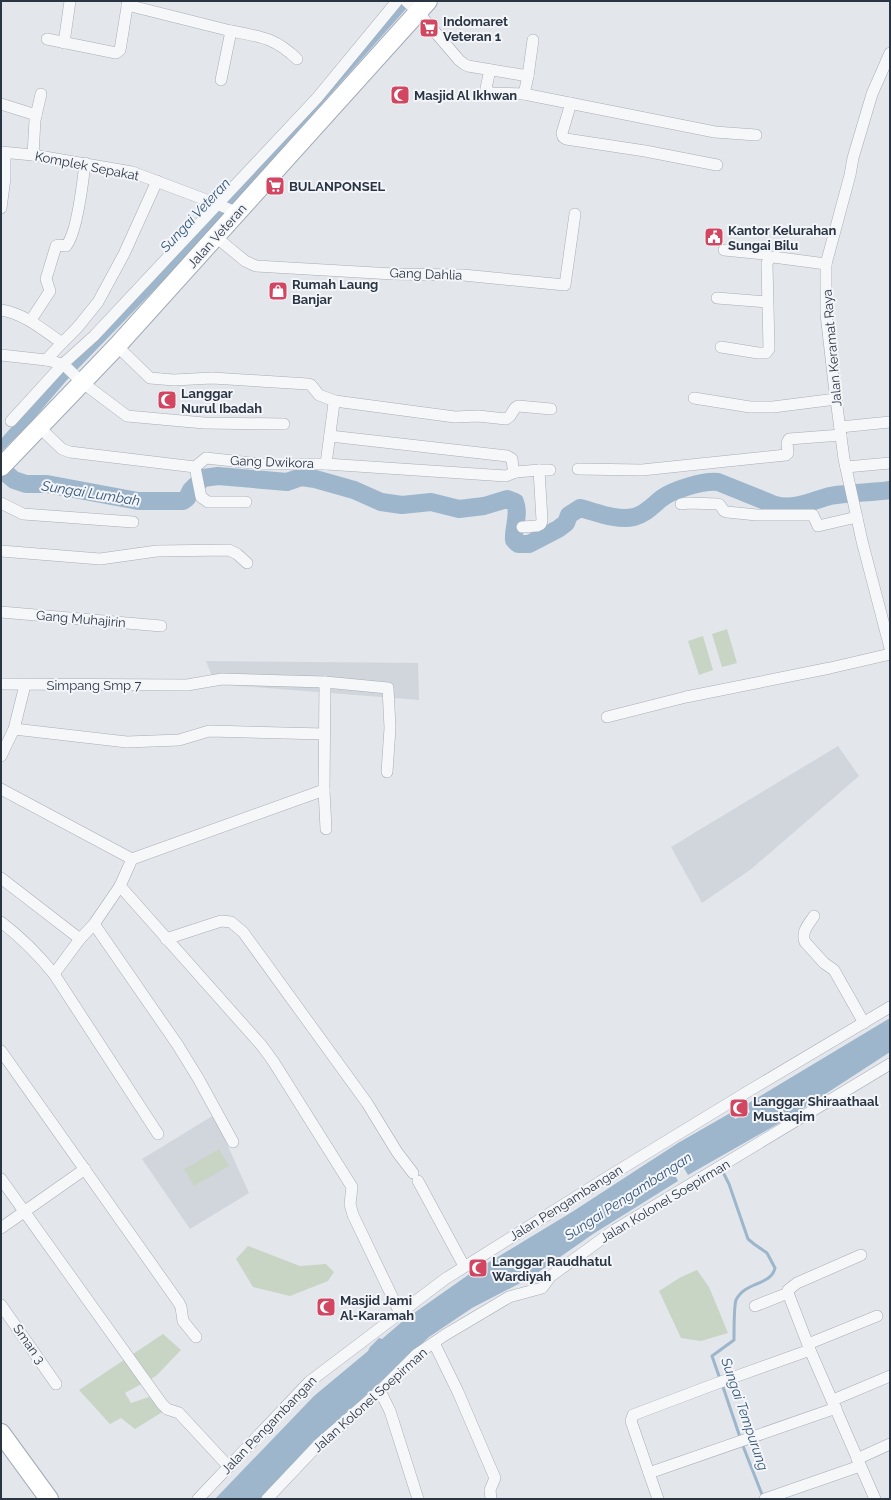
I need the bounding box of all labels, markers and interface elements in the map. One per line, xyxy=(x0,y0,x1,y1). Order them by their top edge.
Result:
place label: Indomaret Veteran 1 xyxy=(443,14,508,44)
supermarket icon: Indomaret Veteran 1 xyxy=(418,17,440,39)
mosque icon: Masjid Al Ikhwan xyxy=(389,84,411,106)
place label: Masjid Al Ikhwan xyxy=(414,88,517,103)
street label: Komplek Sepakat xyxy=(34,149,141,184)
water label: Sungai Veteran xyxy=(156,175,233,256)
supermarket icon: BULANPONSEL xyxy=(264,175,286,197)
place label: BULANPONSEL xyxy=(289,179,385,194)
street label: Jalan Veteran xyxy=(184,201,250,271)
place label: Kantor Kelurahan Sungai Bilu xyxy=(728,223,837,253)
public building icon: Kantor Kelurahan Sungai Bilu xyxy=(703,226,725,248)
street label: Gang Dahlia xyxy=(389,265,463,283)
place label: Rumah Laung Banjar xyxy=(292,277,378,307)
shop icon: Rumah Laung Banjar xyxy=(267,280,289,302)
street label: Jalan Keramat Raya xyxy=(819,289,845,407)
place label: Langgar Nurul Ibadah xyxy=(181,386,262,416)
mosque icon: Langgar Nurul Ibadah xyxy=(156,389,178,411)
street label: Gang Dwikora xyxy=(230,453,314,471)
water label: Sungai Lumbah xyxy=(40,477,142,509)
street label: Gang Muhajirin xyxy=(36,608,126,630)
street label: Simpang Smp 7 xyxy=(47,678,141,693)
place label: Langgar Shiraathaal Mustaqim xyxy=(753,1094,879,1124)
mosque icon: Langgar Shiraathaal Mustaqim xyxy=(728,1097,750,1119)
water label: Sungai Pengambangan xyxy=(560,1149,695,1244)
street label: Jalan Kolonel Soepirman xyxy=(597,1156,733,1246)
street label: Jalan Pengambangan xyxy=(507,1162,625,1244)
place label: Langgar Raudhatul Wardiyah xyxy=(492,1254,612,1284)
mosque icon: Langgar Raudhatul Wardiyah xyxy=(467,1257,489,1279)
place label: Masjid Jami Al-Karamah xyxy=(340,1293,414,1323)
mosque icon: Masjid Jami Al-Karamah xyxy=(315,1296,337,1318)
street label: Sman 3 xyxy=(10,1321,48,1367)
street label: Jalan Kolonel Soepirman xyxy=(310,1345,430,1455)
water label: Sungai Tempurung xyxy=(718,1355,772,1473)
street label: Jalan Pengambangan xyxy=(218,1373,320,1477)

